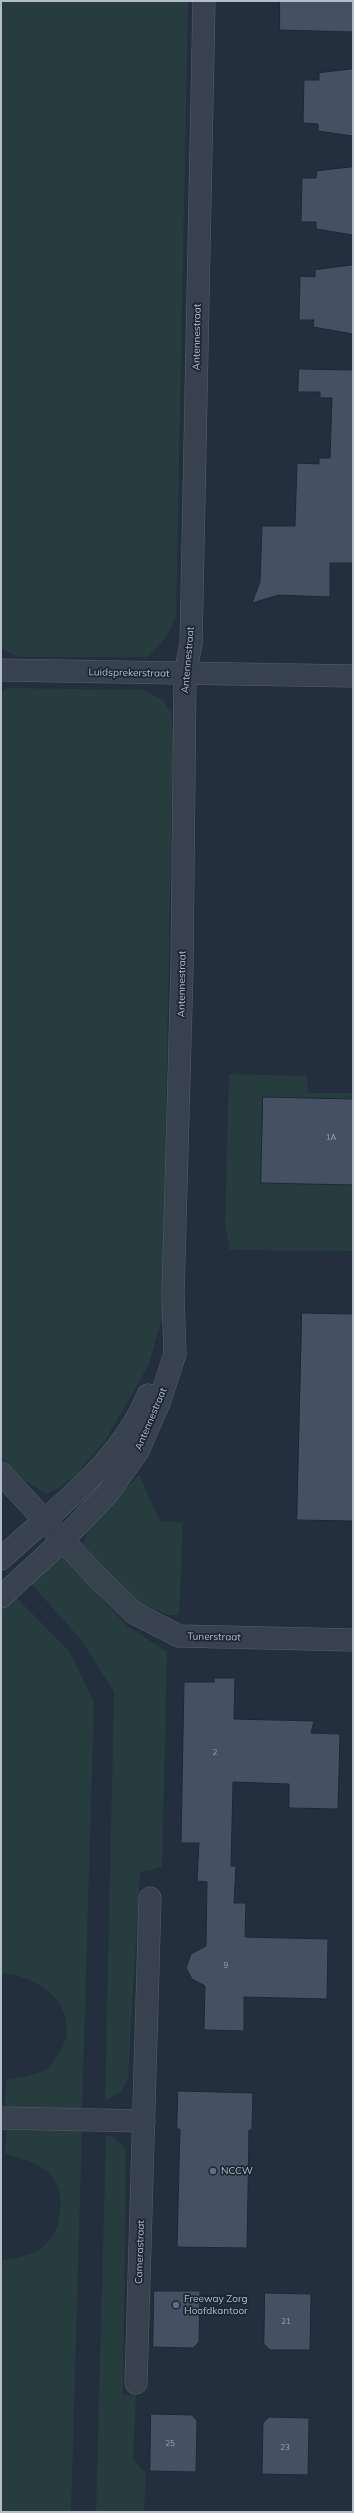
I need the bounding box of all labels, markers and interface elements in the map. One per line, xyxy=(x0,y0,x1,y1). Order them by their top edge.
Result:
street label: Antennestraat xyxy=(190,304,204,370)
street label: Antennestraat xyxy=(179,626,197,694)
street label: Luidsprekerstraat xyxy=(88,666,170,680)
street label: Antennestraat xyxy=(175,951,189,1017)
house number: 1A xyxy=(326,1133,336,1143)
street label: Antennestraat xyxy=(132,1386,170,1452)
street label: Tunerstraat xyxy=(187,1631,241,1643)
house number: 2 xyxy=(213,1748,217,1758)
house number: 9 xyxy=(224,1961,228,1971)
place label: NCCW xyxy=(221,2165,253,2177)
marker: NCCW xyxy=(208,2166,218,2176)
street label: Camerastraat xyxy=(133,2220,147,2284)
place label: Freeway Zorg Hoofdkantoor xyxy=(184,2293,248,2316)
marker: Freeway Zorg Hoofdkantoor xyxy=(171,2300,181,2310)
house number: 21 xyxy=(281,2317,291,2327)
house number: 25 xyxy=(165,2439,175,2449)
house number: 23 xyxy=(280,2443,290,2453)

